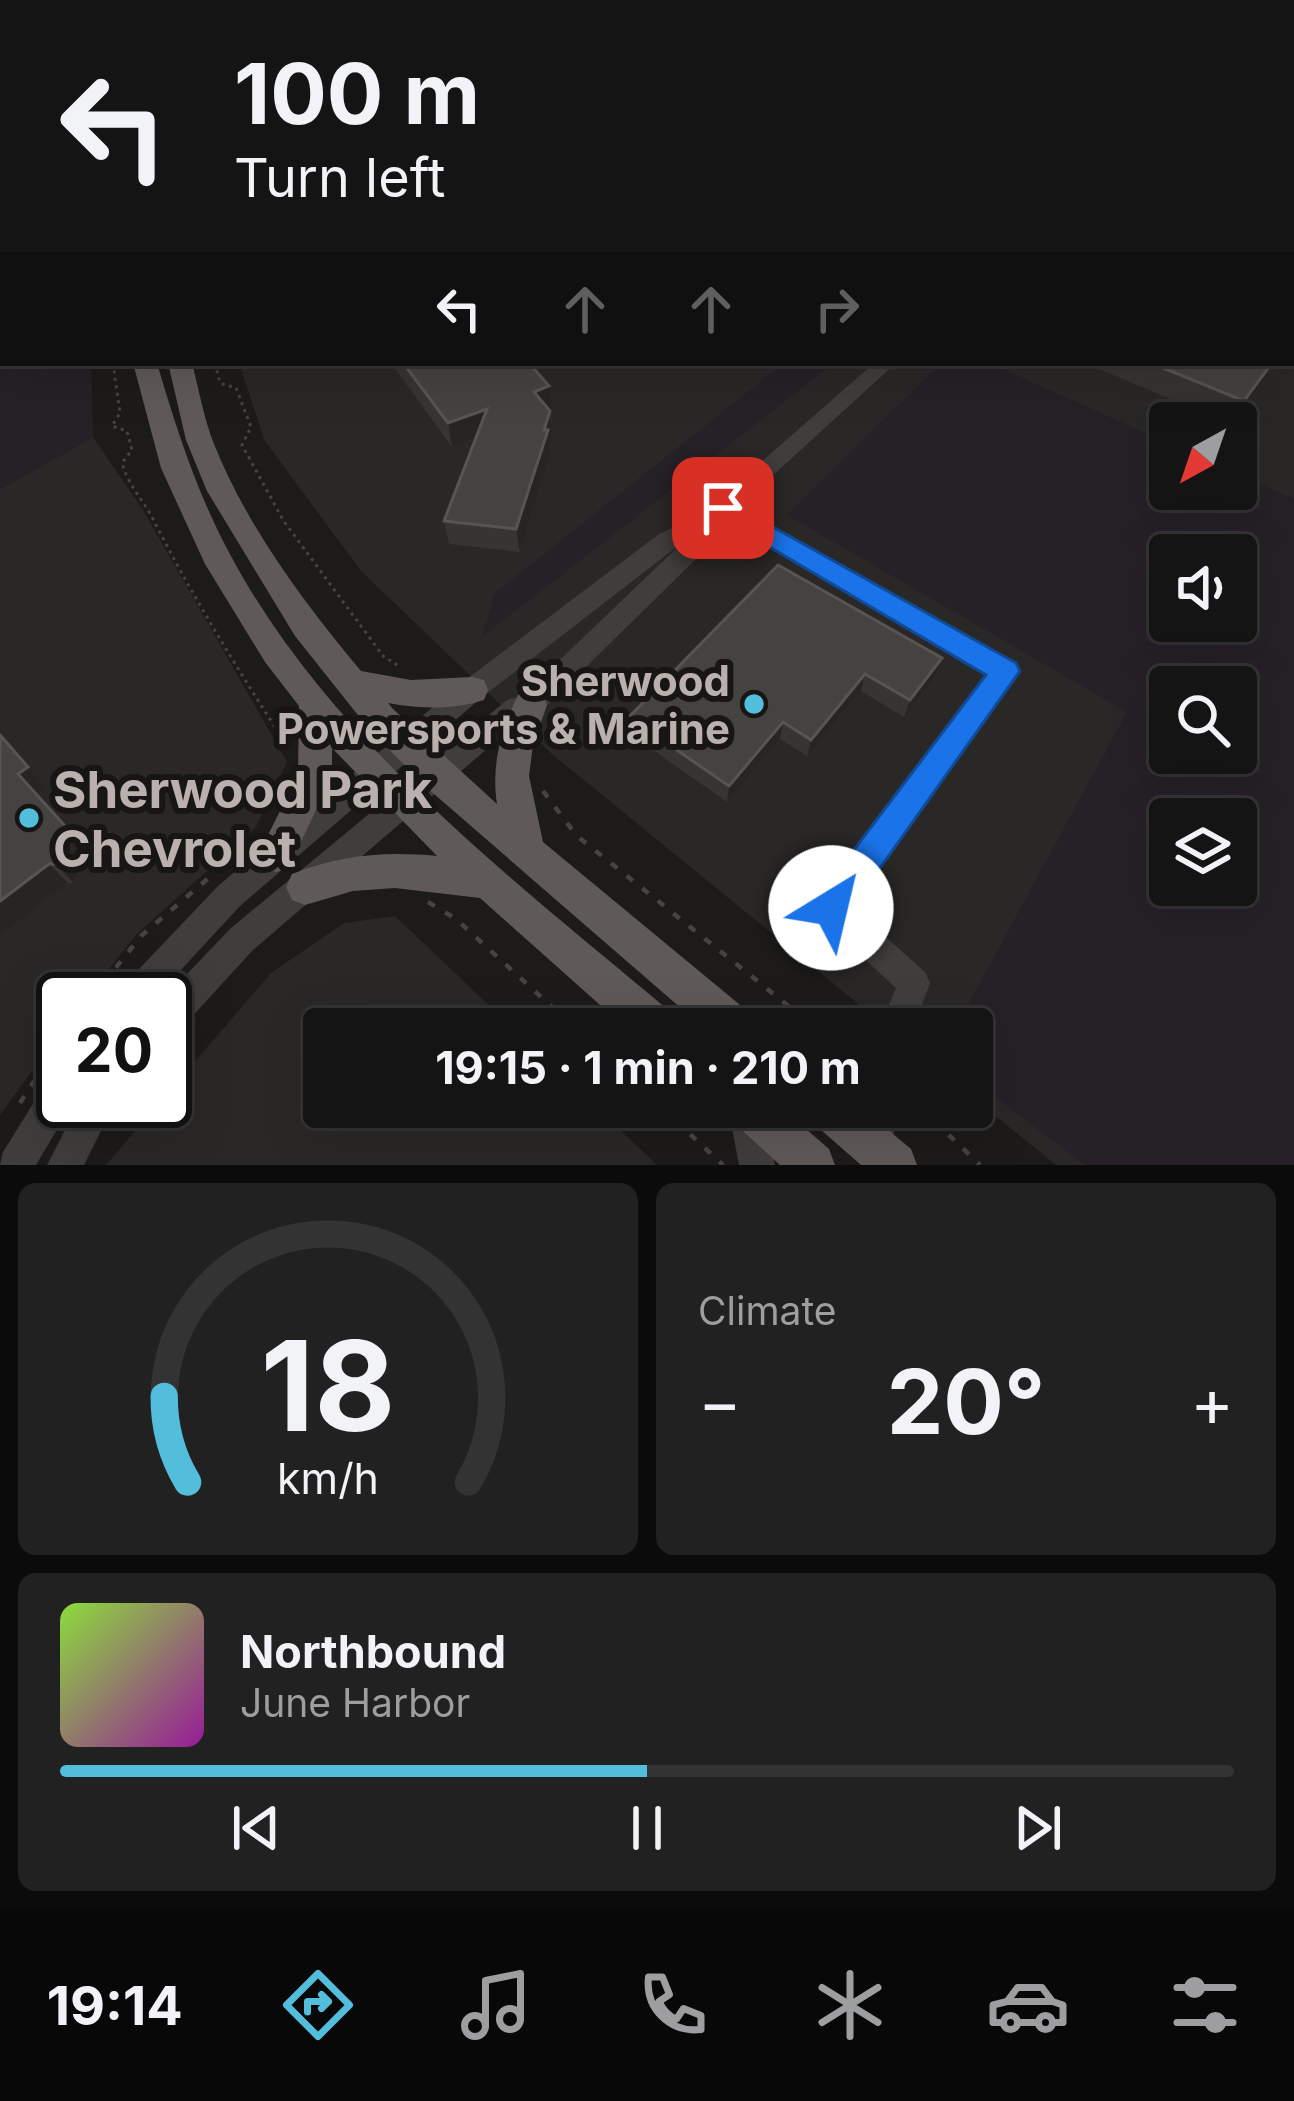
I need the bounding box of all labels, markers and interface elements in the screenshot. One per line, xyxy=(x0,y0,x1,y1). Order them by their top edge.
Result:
text: 100 m xyxy=(234,43,480,144)
icon: left xyxy=(36,48,192,204)
text: Turn left xyxy=(234,145,445,210)
icon: left xyxy=(426,276,492,342)
icon: ahead xyxy=(552,276,618,342)
icon: ahead xyxy=(678,276,744,342)
icon: right xyxy=(804,276,870,342)
north arrow xyxy=(1149,402,1257,510)
map controls xyxy=(1149,402,1257,906)
pin xyxy=(672,457,774,559)
icon: arrive xyxy=(690,475,756,541)
button: sound xyxy=(1149,534,1257,642)
place label: Sherwood Powersports & Marine xyxy=(277,655,730,754)
button: search xyxy=(1149,666,1257,774)
marker: Sherwood Powersports & Marine xyxy=(741,691,767,717)
place label: Sherwood Park Chevrolet xyxy=(53,759,433,879)
button: layers xyxy=(1149,798,1257,906)
marker: Sherwood Park Chevrolet xyxy=(16,805,42,831)
position arrow xyxy=(768,845,894,971)
speed limit sign: 20 xyxy=(36,972,192,1128)
text: 19:15 · 1 min · 210 m xyxy=(435,1040,861,1095)
text: Climate xyxy=(698,1287,837,1334)
text: 18 xyxy=(260,1310,396,1461)
text: 20° xyxy=(887,1347,1045,1456)
text: − xyxy=(698,1362,742,1442)
text: + xyxy=(1190,1362,1234,1442)
text: km/h xyxy=(277,1452,379,1504)
text: Northbound xyxy=(240,1624,506,1679)
text: June Harbor xyxy=(240,1679,470,1726)
icon: previous xyxy=(223,1795,289,1861)
icon: pause xyxy=(614,1795,680,1861)
icon: next xyxy=(1005,1795,1071,1861)
icon: directions xyxy=(276,1963,360,2047)
icon: music xyxy=(454,1963,538,2047)
icon: phone xyxy=(631,1963,715,2047)
icon: climate xyxy=(808,1963,892,2047)
icon: car xyxy=(986,1963,1070,2047)
icon: filters xyxy=(1163,1963,1247,2047)
text: 19:14 xyxy=(47,1973,183,2038)

